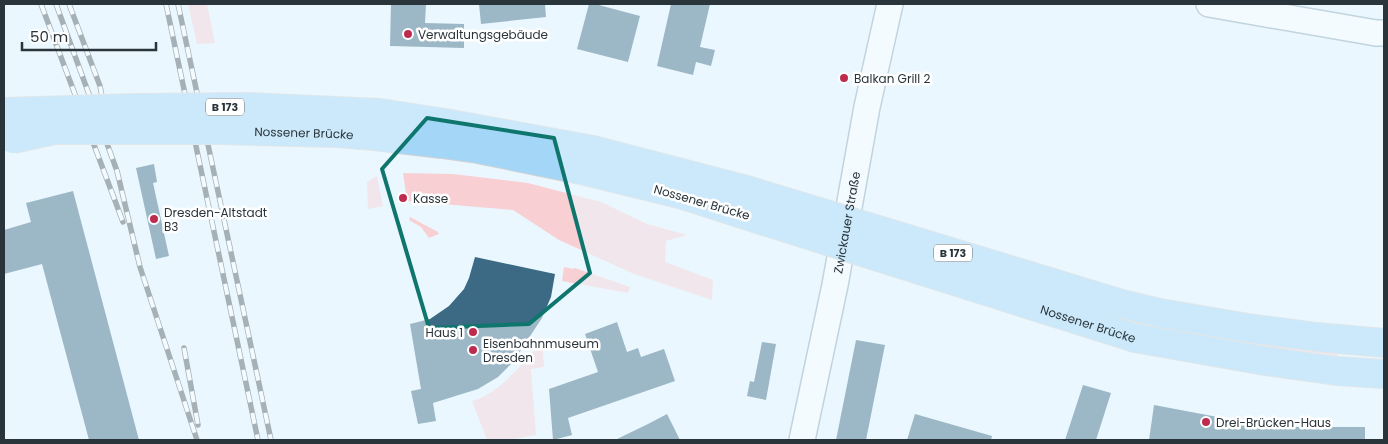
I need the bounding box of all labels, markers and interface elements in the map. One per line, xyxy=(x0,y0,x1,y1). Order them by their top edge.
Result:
scale bar xyxy=(22,20,156,52)
text: 50 m xyxy=(30,26,68,47)
place label: Verwaltungsgebäude xyxy=(418,26,548,43)
marker: Verwaltungsgebäude xyxy=(402,28,414,40)
place label: Balkan Grill 2 xyxy=(854,70,930,87)
marker: Balkan Grill 2 xyxy=(838,72,850,84)
road number: B 173 xyxy=(206,98,244,115)
street label: Nossener Brücke xyxy=(254,122,354,143)
street label: Zwickauer Straße xyxy=(829,170,864,275)
street label: Nossener Brücke xyxy=(652,180,752,224)
place label: Kasse xyxy=(413,190,448,207)
marker: Kasse xyxy=(397,192,409,204)
place label: Dresden-Altstadt B3 xyxy=(164,204,267,235)
marker: Dresden-Altstadt B3 xyxy=(148,213,160,225)
road number: B 173 xyxy=(934,244,972,262)
street label: Nossener Brücke xyxy=(1038,300,1138,346)
place label: Haus 1 xyxy=(426,324,463,341)
marker: Haus 1 xyxy=(467,326,479,338)
place label: Eisenbahnmuseum Dresden xyxy=(483,335,599,366)
marker: Eisenbahnmuseum Dresden xyxy=(467,344,479,356)
place label: Drei-Brücken-Haus xyxy=(1216,414,1331,431)
marker: Drei-Brücken-Haus xyxy=(1200,416,1212,428)

